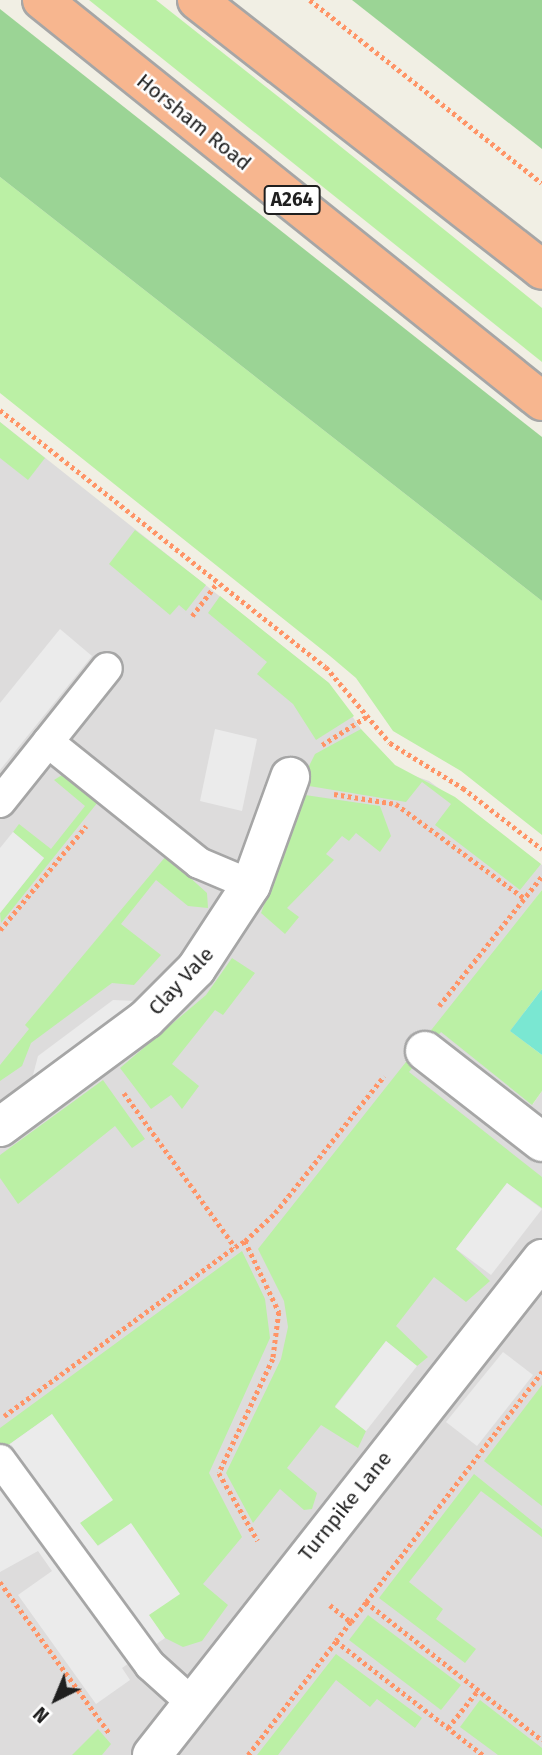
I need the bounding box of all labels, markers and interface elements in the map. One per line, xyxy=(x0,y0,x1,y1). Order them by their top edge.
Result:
street label: Horsham Road xyxy=(132,68,256,176)
road number: A264 xyxy=(262,184,322,216)
street label: Clay Vale xyxy=(143,942,219,1020)
street label: Turnpike Lane xyxy=(293,1446,397,1566)
north arrow xyxy=(21,1664,91,1734)
text: N xyxy=(29,1702,54,1727)

